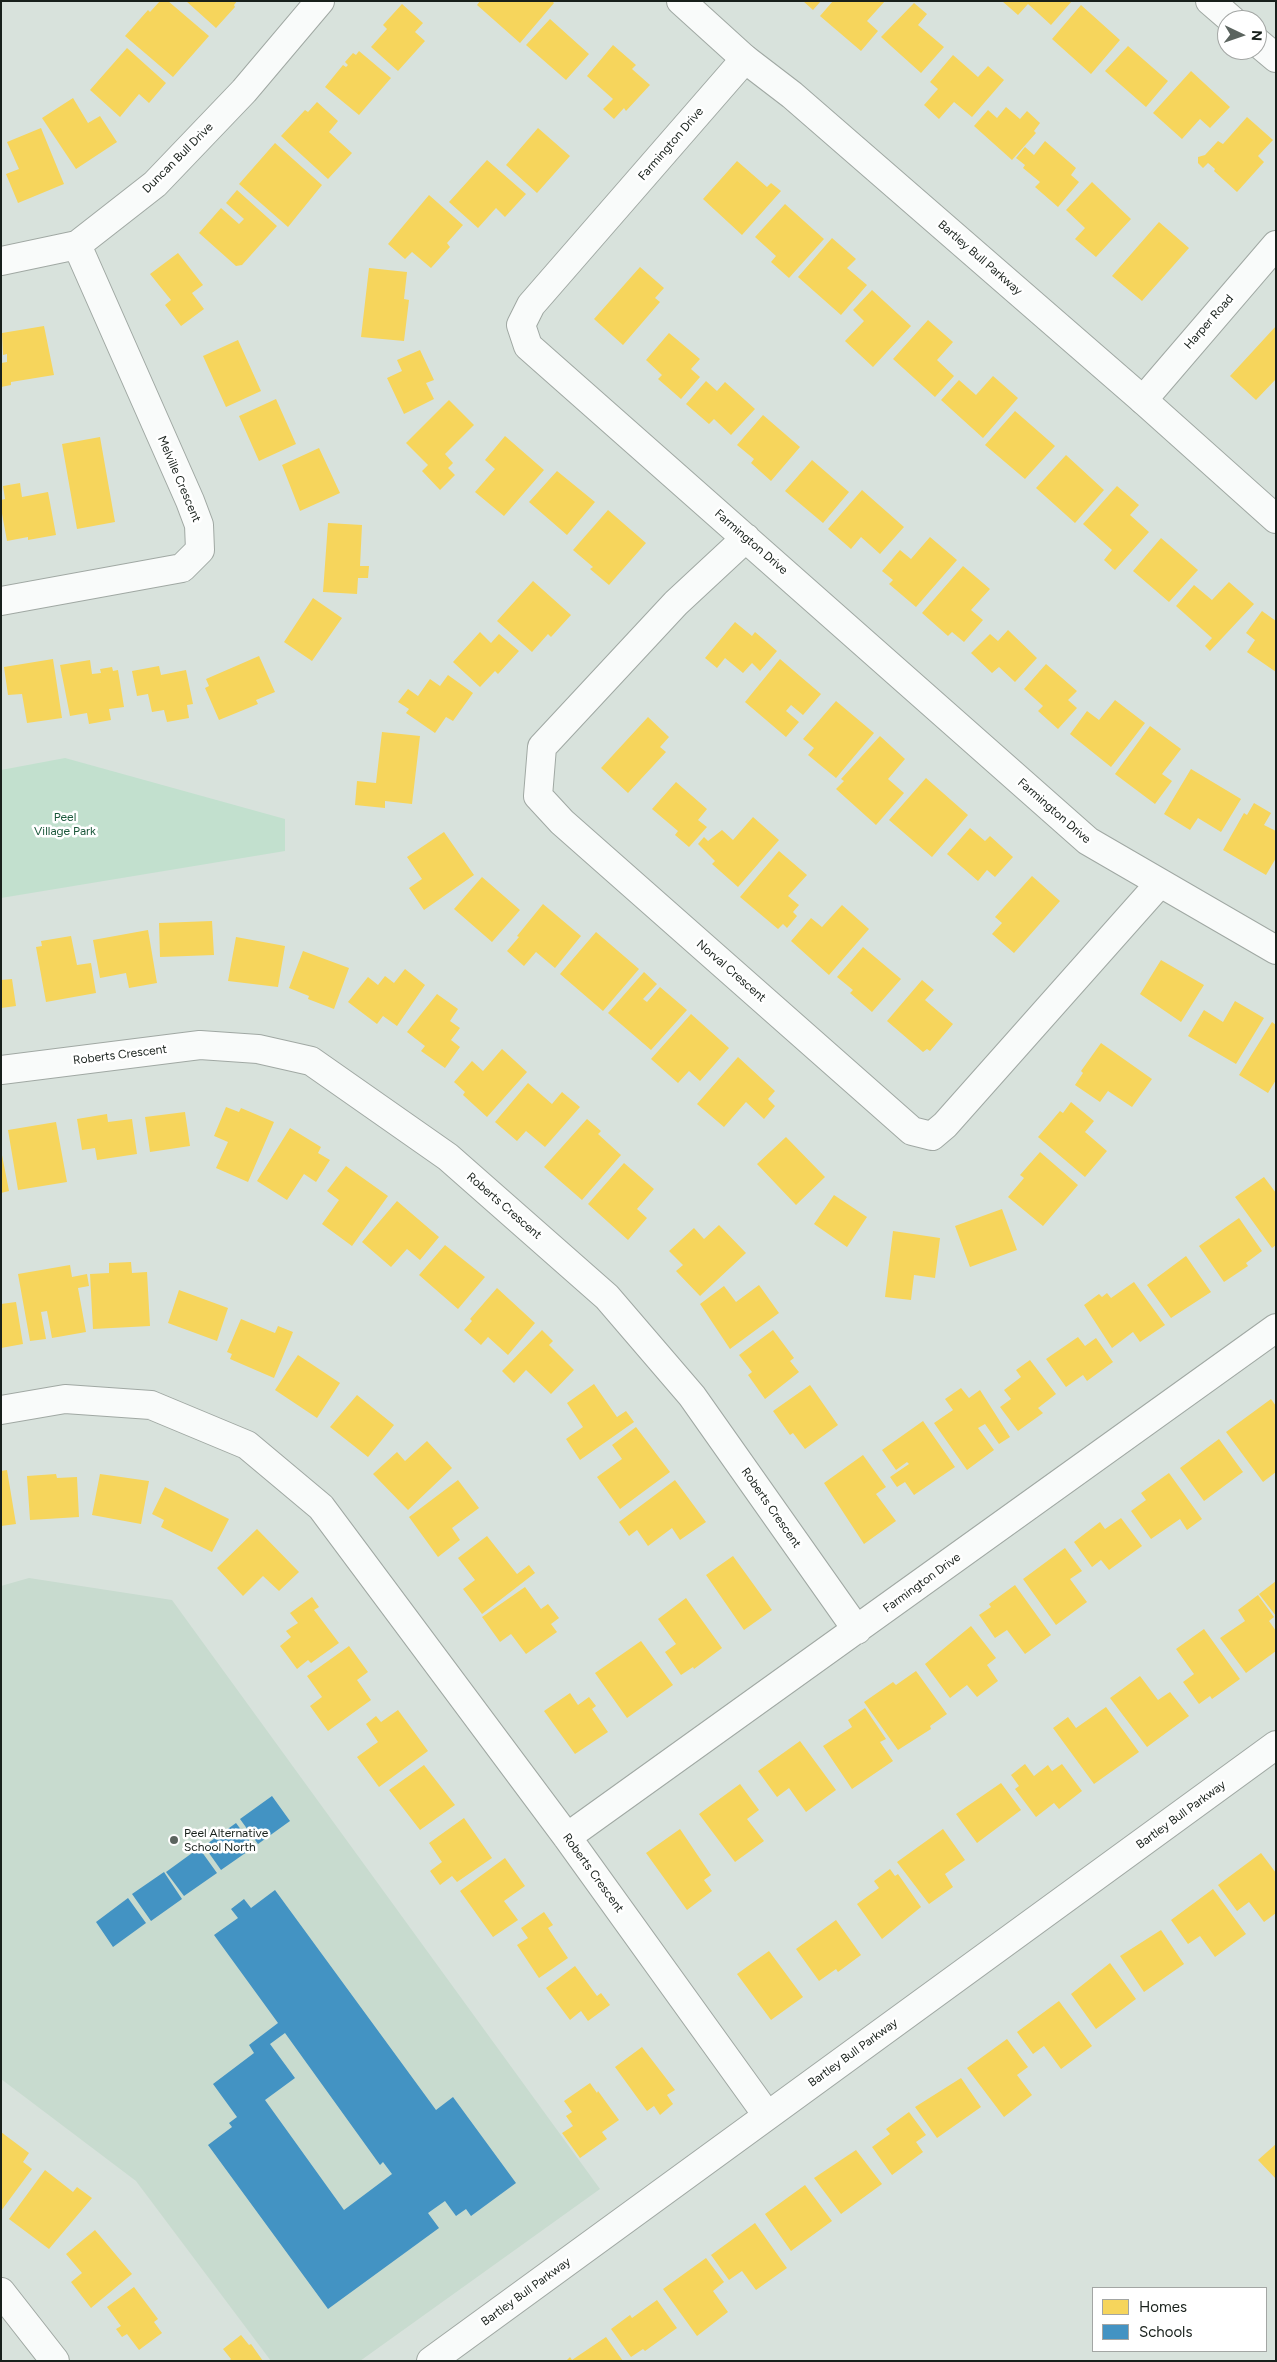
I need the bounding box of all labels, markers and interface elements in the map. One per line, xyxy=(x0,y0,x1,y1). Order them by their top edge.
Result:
north arrow xyxy=(1217,10,1267,60)
text: N xyxy=(1248,30,1265,42)
street label: Farmington Drive xyxy=(635,104,707,184)
street label: Duncan Bull Drive xyxy=(140,120,216,196)
street label: Bartley Bull Parkway xyxy=(935,217,1025,299)
street label: Harper Road xyxy=(1181,292,1237,352)
street label: Melville Crescent xyxy=(154,434,204,524)
street label: Farmington Drive xyxy=(711,506,791,578)
street label: Farmington Drive xyxy=(1014,775,1094,847)
park label: Peel Village Park xyxy=(34,810,96,838)
street label: Norval Crescent xyxy=(693,937,769,1005)
street label: Roberts Crescent xyxy=(72,1042,168,1068)
street label: Roberts Crescent xyxy=(464,1170,544,1242)
street label: Roberts Crescent xyxy=(738,1465,804,1551)
street label: Farmington Drive xyxy=(880,1550,964,1616)
street label: Bartley Bull Parkway xyxy=(1133,1778,1229,1852)
place label: Peel Alternative School North xyxy=(184,1826,268,1854)
street label: Roberts Crescent xyxy=(559,1831,627,1915)
marker: Peel Alternative School North xyxy=(168,1834,180,1846)
street label: Bartley Bull Parkway xyxy=(805,2016,901,2090)
street label: Bartley Bull Parkway xyxy=(478,2255,574,2329)
legend xyxy=(1092,2287,1267,2352)
text: Homes xyxy=(1139,2298,1187,2316)
text: Schools xyxy=(1139,2323,1192,2341)

